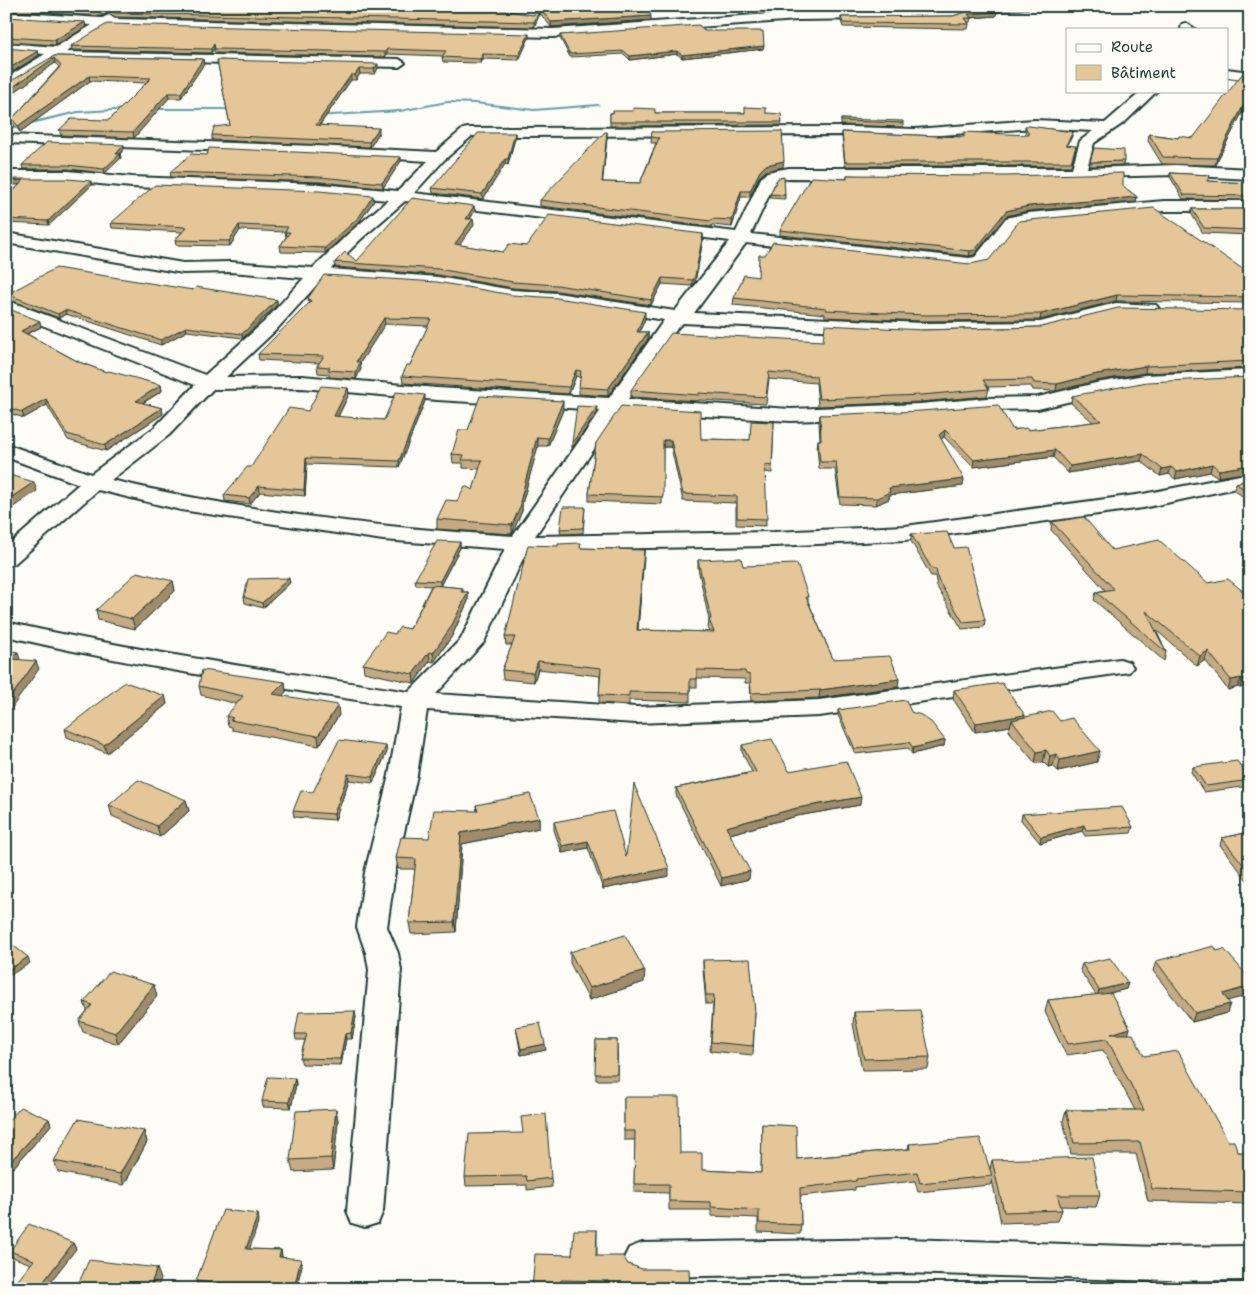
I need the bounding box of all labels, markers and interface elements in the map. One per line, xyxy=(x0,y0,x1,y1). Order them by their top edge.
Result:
legend xyxy=(1066,28,1228,92)
text: Route xyxy=(1111,37,1153,57)
text: Bâtiment xyxy=(1111,63,1176,83)

